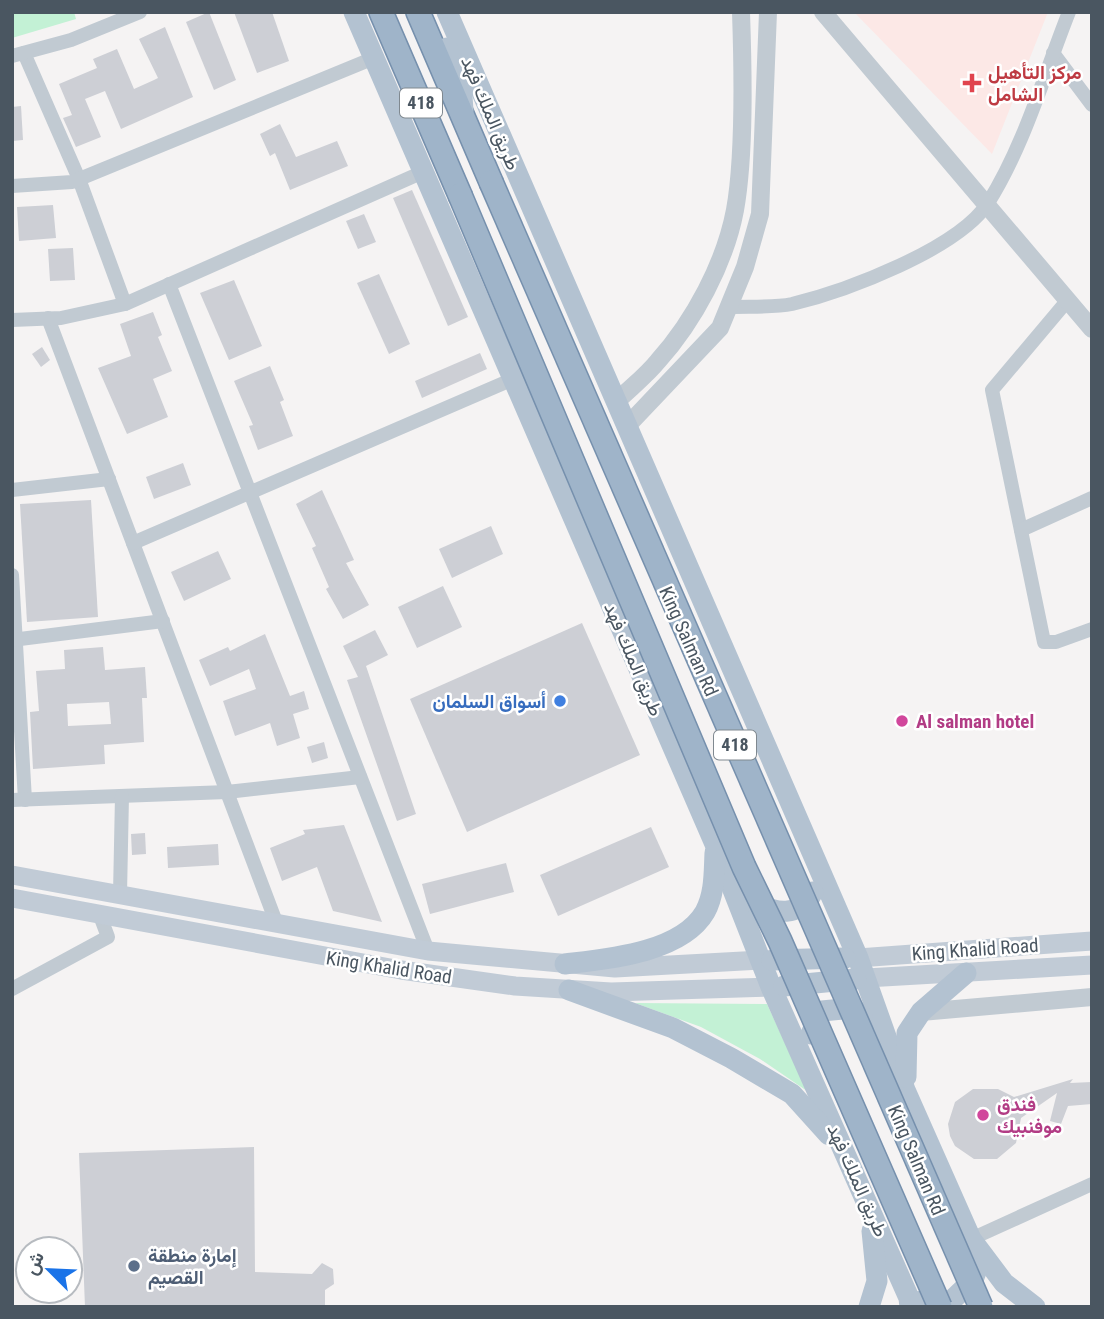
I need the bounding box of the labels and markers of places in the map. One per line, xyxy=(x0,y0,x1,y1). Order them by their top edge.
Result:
place label: مركز التأهيل الشامل xyxy=(988,61,1082,106)
marker: مركز التأهيل الشامل xyxy=(962,73,982,93)
place label: أسواق السلمان xyxy=(432,690,546,714)
marker: أسواق السلمان xyxy=(552,693,568,709)
place label: Al salman hotel xyxy=(916,710,1034,733)
marker: Al salman hotel xyxy=(894,713,910,729)
place label: فندق موفنبيك xyxy=(997,1093,1062,1139)
marker: فندق موفنبيك xyxy=(975,1107,991,1123)
place label: إمارة منطقة القصيم xyxy=(148,1244,237,1290)
marker: إمارة منطقة القصيم xyxy=(126,1258,142,1274)

